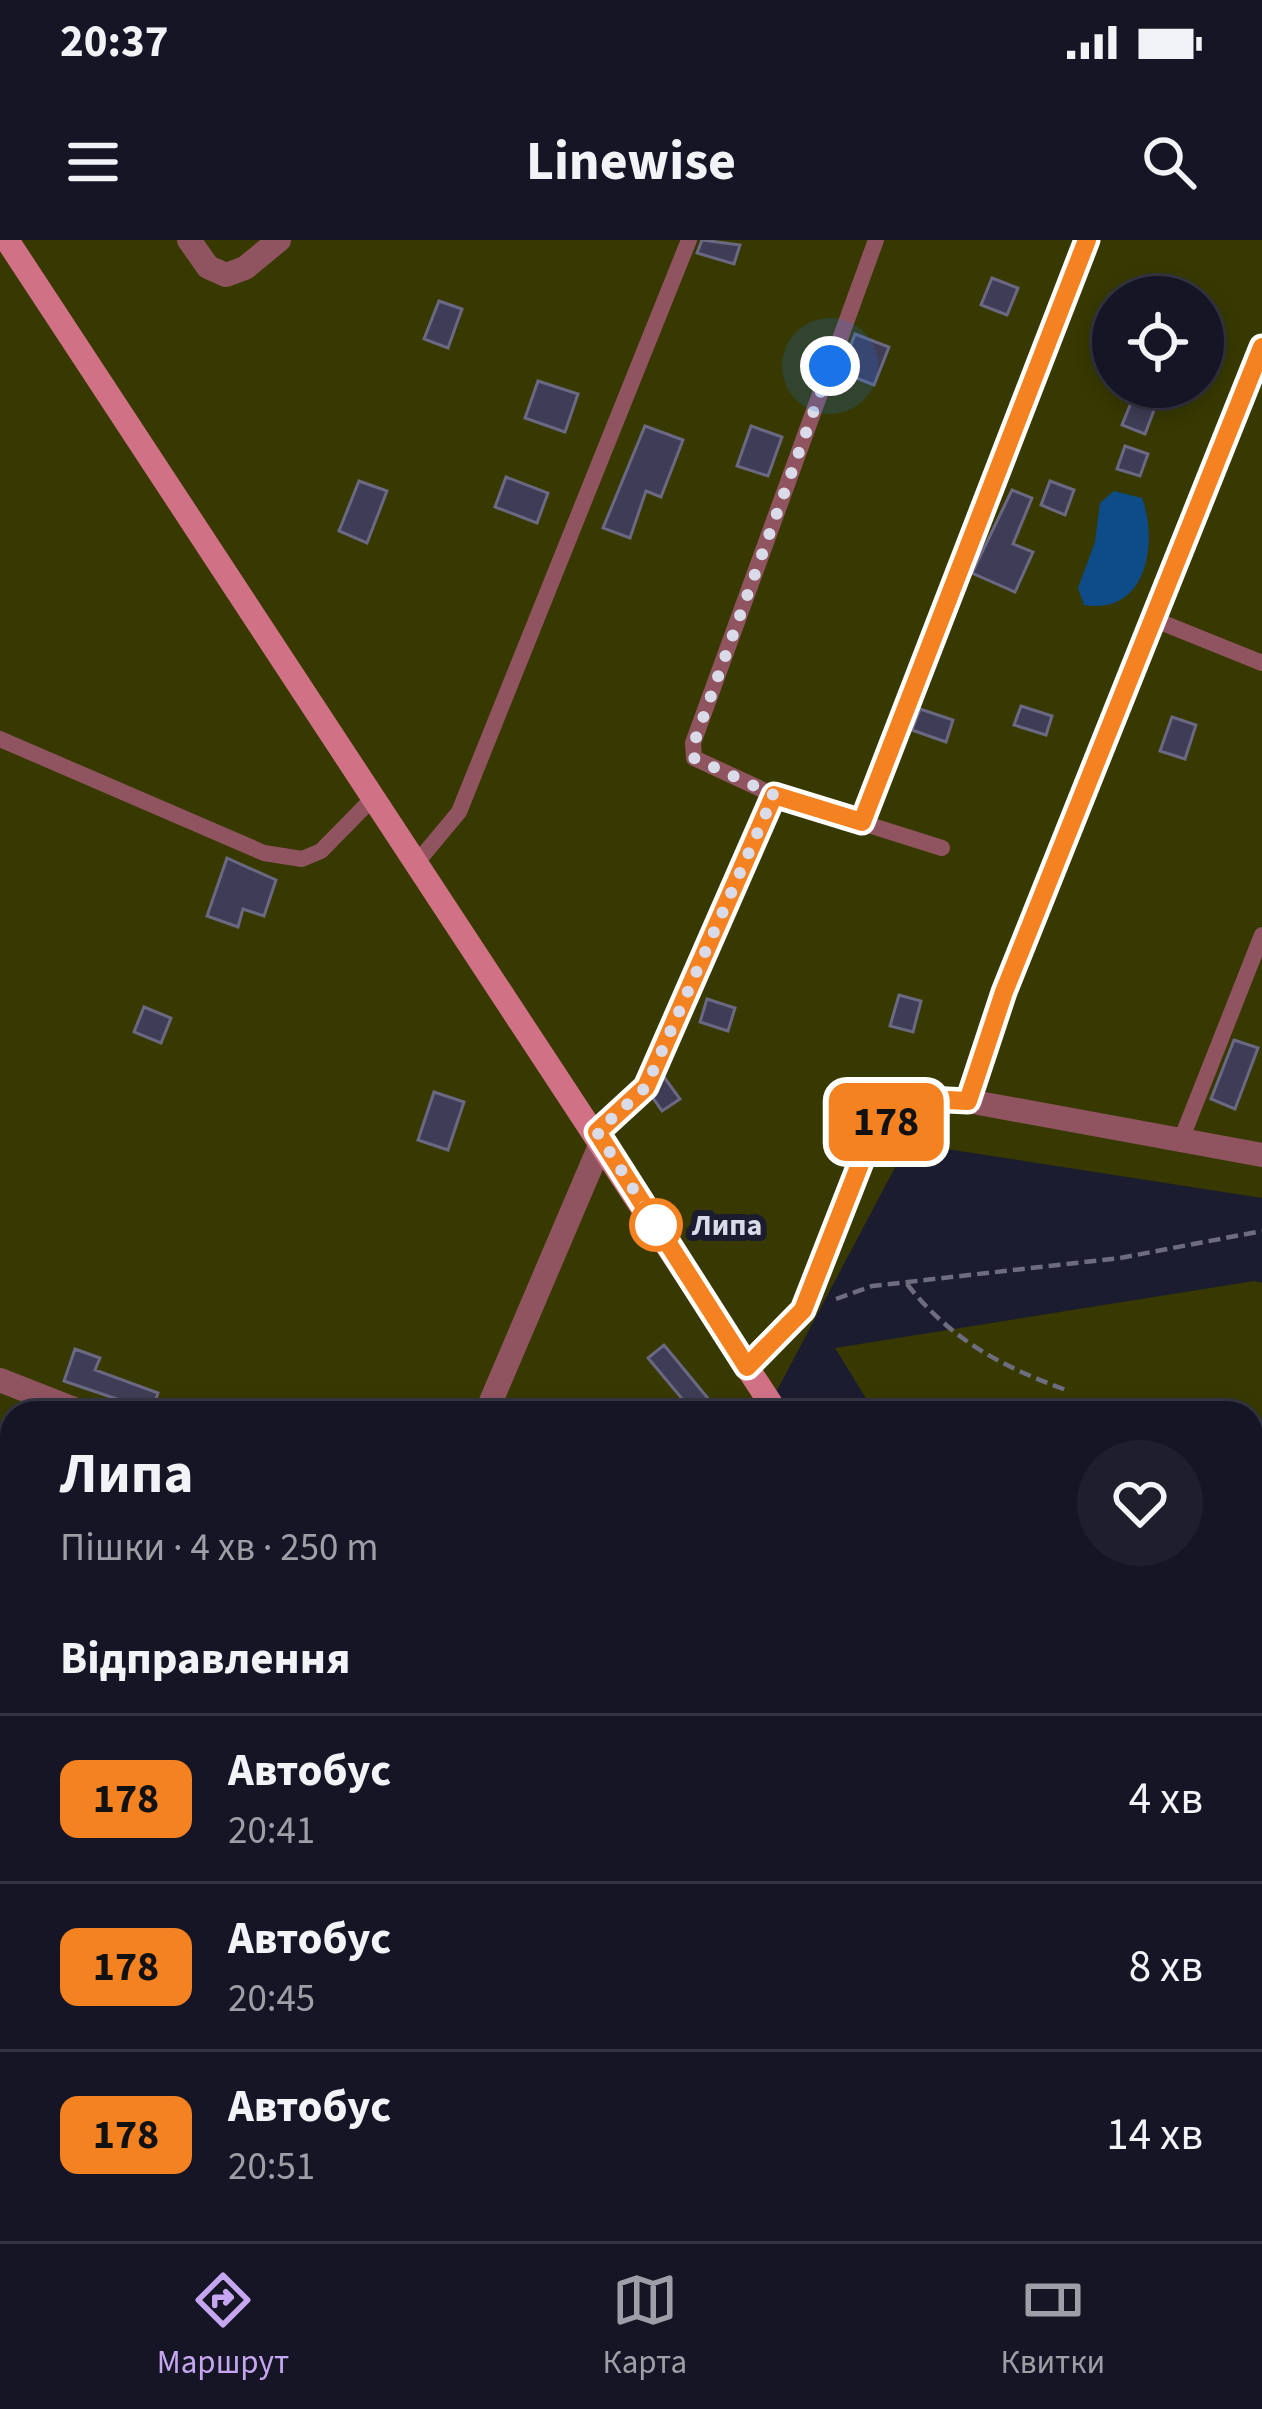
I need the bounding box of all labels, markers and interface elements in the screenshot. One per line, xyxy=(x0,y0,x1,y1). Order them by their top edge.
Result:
text: 20:37 xyxy=(60,10,169,74)
text: Linewise xyxy=(526,124,736,201)
icon: menu xyxy=(60,129,126,195)
icon: search xyxy=(1136,129,1202,195)
map controls xyxy=(1092,276,1224,408)
button: locate xyxy=(1092,276,1224,408)
your location xyxy=(800,336,860,396)
line badge: 178 xyxy=(817,1083,955,1161)
text: 178 xyxy=(853,1092,919,1152)
marker: Липа xyxy=(631,1200,681,1250)
place label: Липа xyxy=(691,1204,762,1247)
text: Липа xyxy=(60,1434,193,1515)
button: heart xyxy=(1077,1440,1203,1566)
text: Пішки · 4 хв · 250 m xyxy=(60,1520,379,1576)
text: Відправлення xyxy=(60,1627,351,1691)
text: Автобус xyxy=(228,1739,391,1803)
text: 4 хв xyxy=(1129,1767,1203,1831)
text: 178 xyxy=(93,1769,159,1829)
text: 20:41 xyxy=(228,1803,315,1859)
text: Автобус xyxy=(228,1907,391,1971)
text: 8 хв xyxy=(1129,1935,1203,1999)
text: 178 xyxy=(93,1937,159,1997)
text: 20:45 xyxy=(228,1971,315,2027)
text: Автобус xyxy=(228,2075,391,2139)
text: 14 хв xyxy=(1106,2103,1203,2167)
text: 178 xyxy=(93,2105,159,2165)
text: 20:51 xyxy=(228,2139,315,2195)
tab: Маршрут xyxy=(157,2267,289,2386)
tab: Карта xyxy=(603,2267,687,2386)
tab: Квитки xyxy=(1001,2267,1105,2386)

